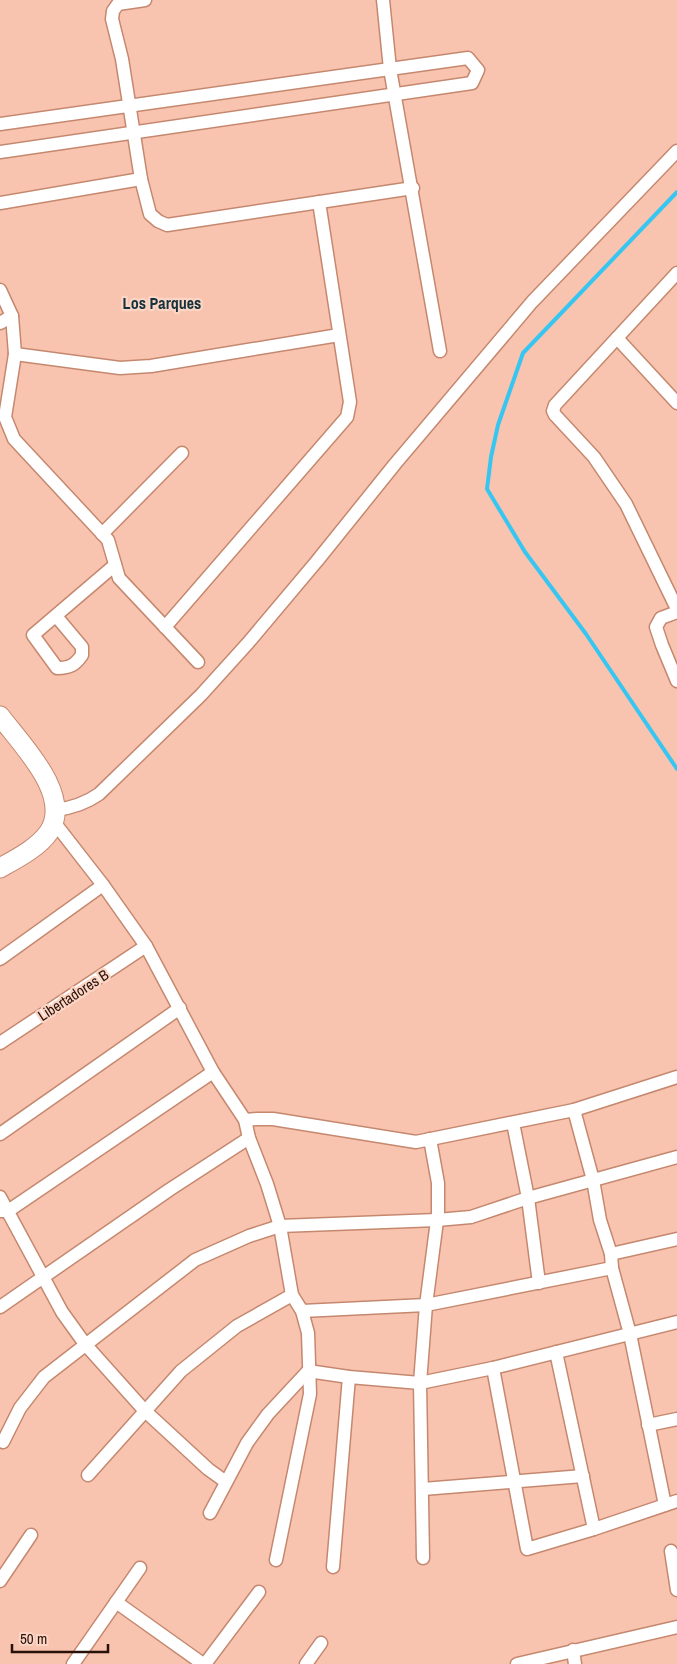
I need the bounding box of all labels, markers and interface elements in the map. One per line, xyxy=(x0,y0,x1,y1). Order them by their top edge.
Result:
district label: Los Parques xyxy=(123,292,201,314)
street label: Libertadores B xyxy=(33,964,113,1026)
scale bar xyxy=(12,1622,109,1654)
text: 50 m xyxy=(20,1628,47,1649)

